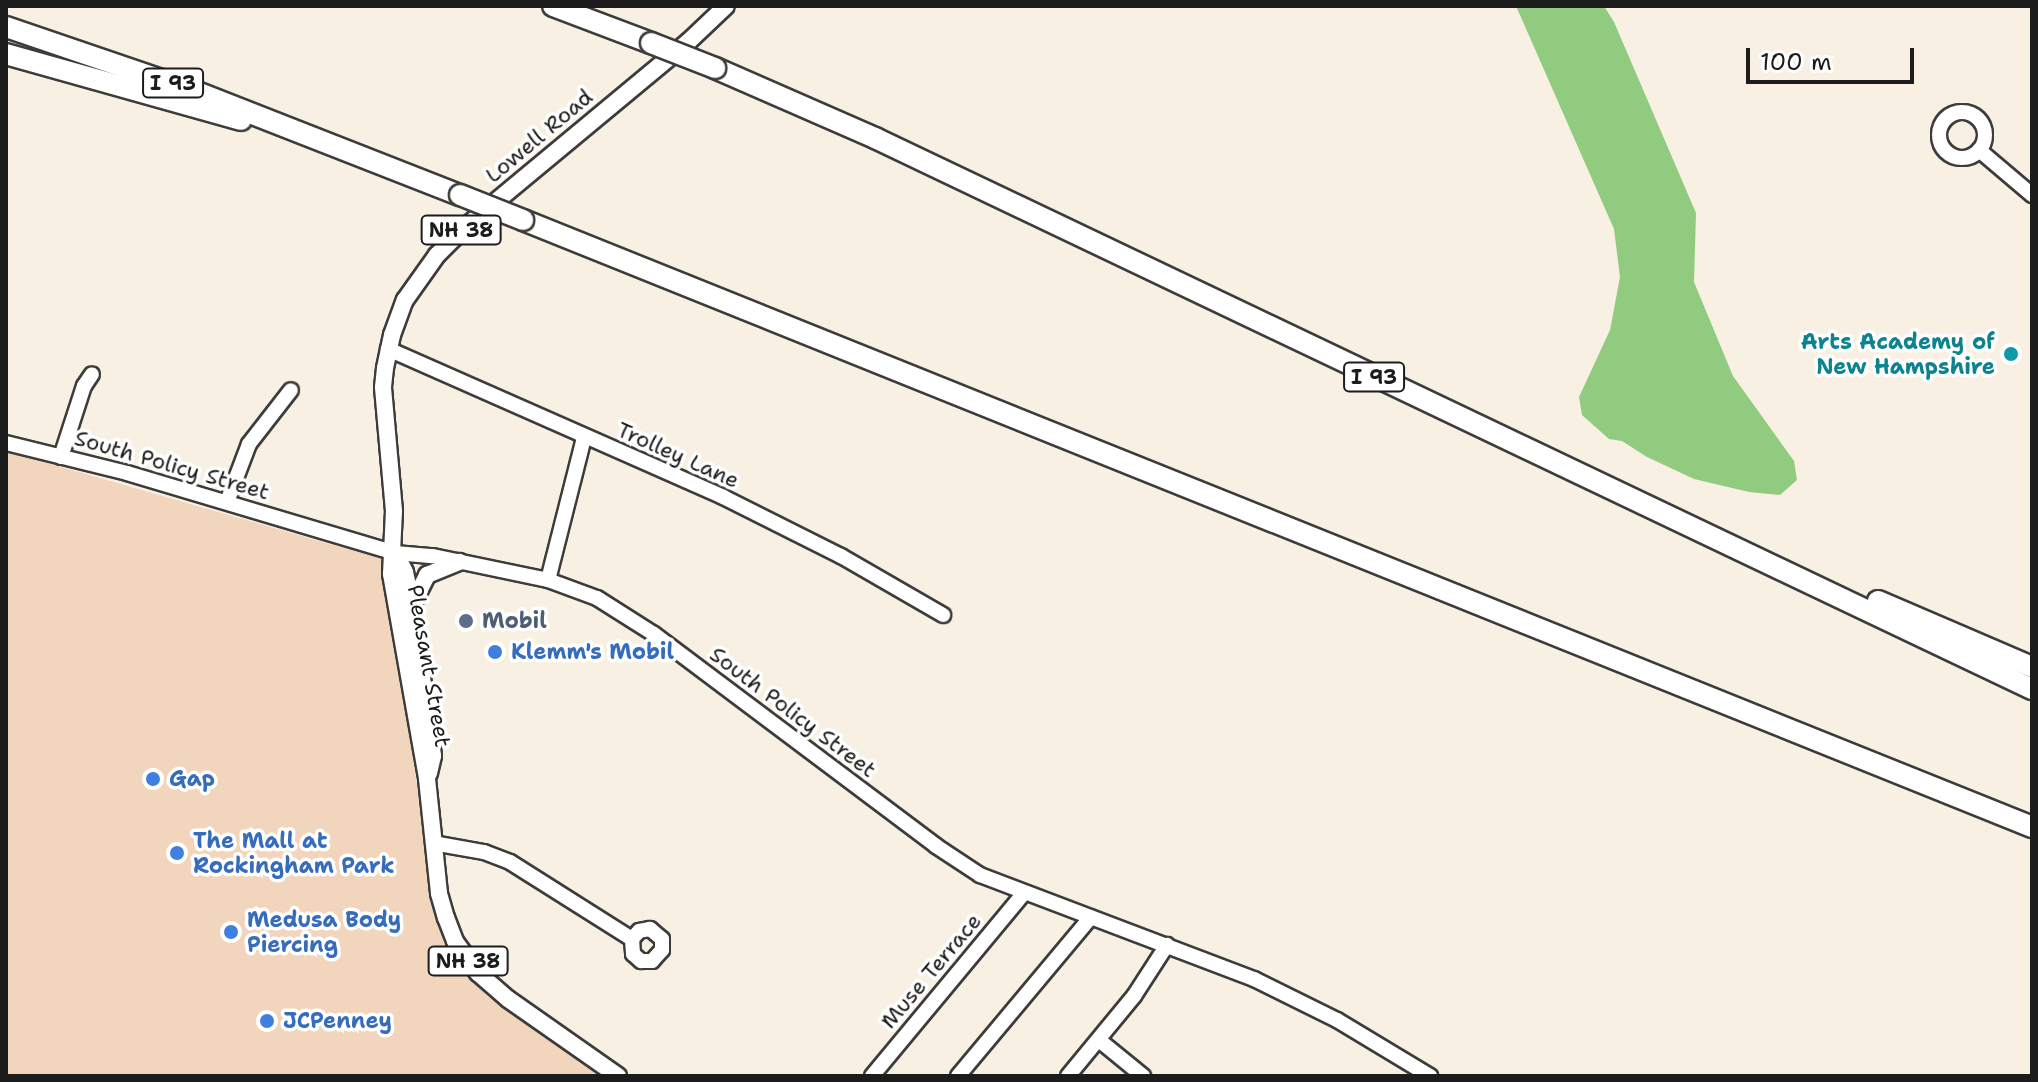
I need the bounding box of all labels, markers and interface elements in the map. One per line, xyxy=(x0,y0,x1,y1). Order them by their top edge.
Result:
scale bar xyxy=(1750,32,1918,82)
text: 100 m xyxy=(1760,46,1832,78)
road number: I 93 xyxy=(141,67,205,99)
street label: Lowell Road xyxy=(480,84,598,188)
road number: NH 38 xyxy=(419,214,503,246)
place label: Arts Academy of New Hampshire xyxy=(1801,328,1995,380)
marker: Arts Academy of New Hampshire xyxy=(2002,345,2020,363)
road number: I 93 xyxy=(1342,361,1406,393)
street label: Trolley Lane xyxy=(613,416,743,494)
street label: South Policy Street xyxy=(72,425,272,505)
street label: Pleasant Street xyxy=(402,583,456,749)
place label: Mobil xyxy=(482,608,547,634)
marker: Mobil xyxy=(457,612,475,630)
place label: Klemm's Mobil xyxy=(511,639,674,665)
street label: South Policy Street xyxy=(705,641,881,783)
marker: Klemm's Mobil xyxy=(486,643,504,661)
place label: Gap xyxy=(169,766,215,792)
marker: Gap xyxy=(144,770,162,788)
place label: The Mall at Rockingham Park xyxy=(193,827,395,878)
marker: The Mall at Rockingham Park xyxy=(168,844,186,862)
place label: Medusa Body Piercing xyxy=(247,906,401,958)
street label: Muse Terrace xyxy=(875,908,987,1034)
marker: Medusa Body Piercing xyxy=(222,923,240,941)
road number: NH 38 xyxy=(426,945,510,977)
place label: JCPenney xyxy=(283,1008,392,1034)
marker: JCPenney xyxy=(258,1012,276,1030)

